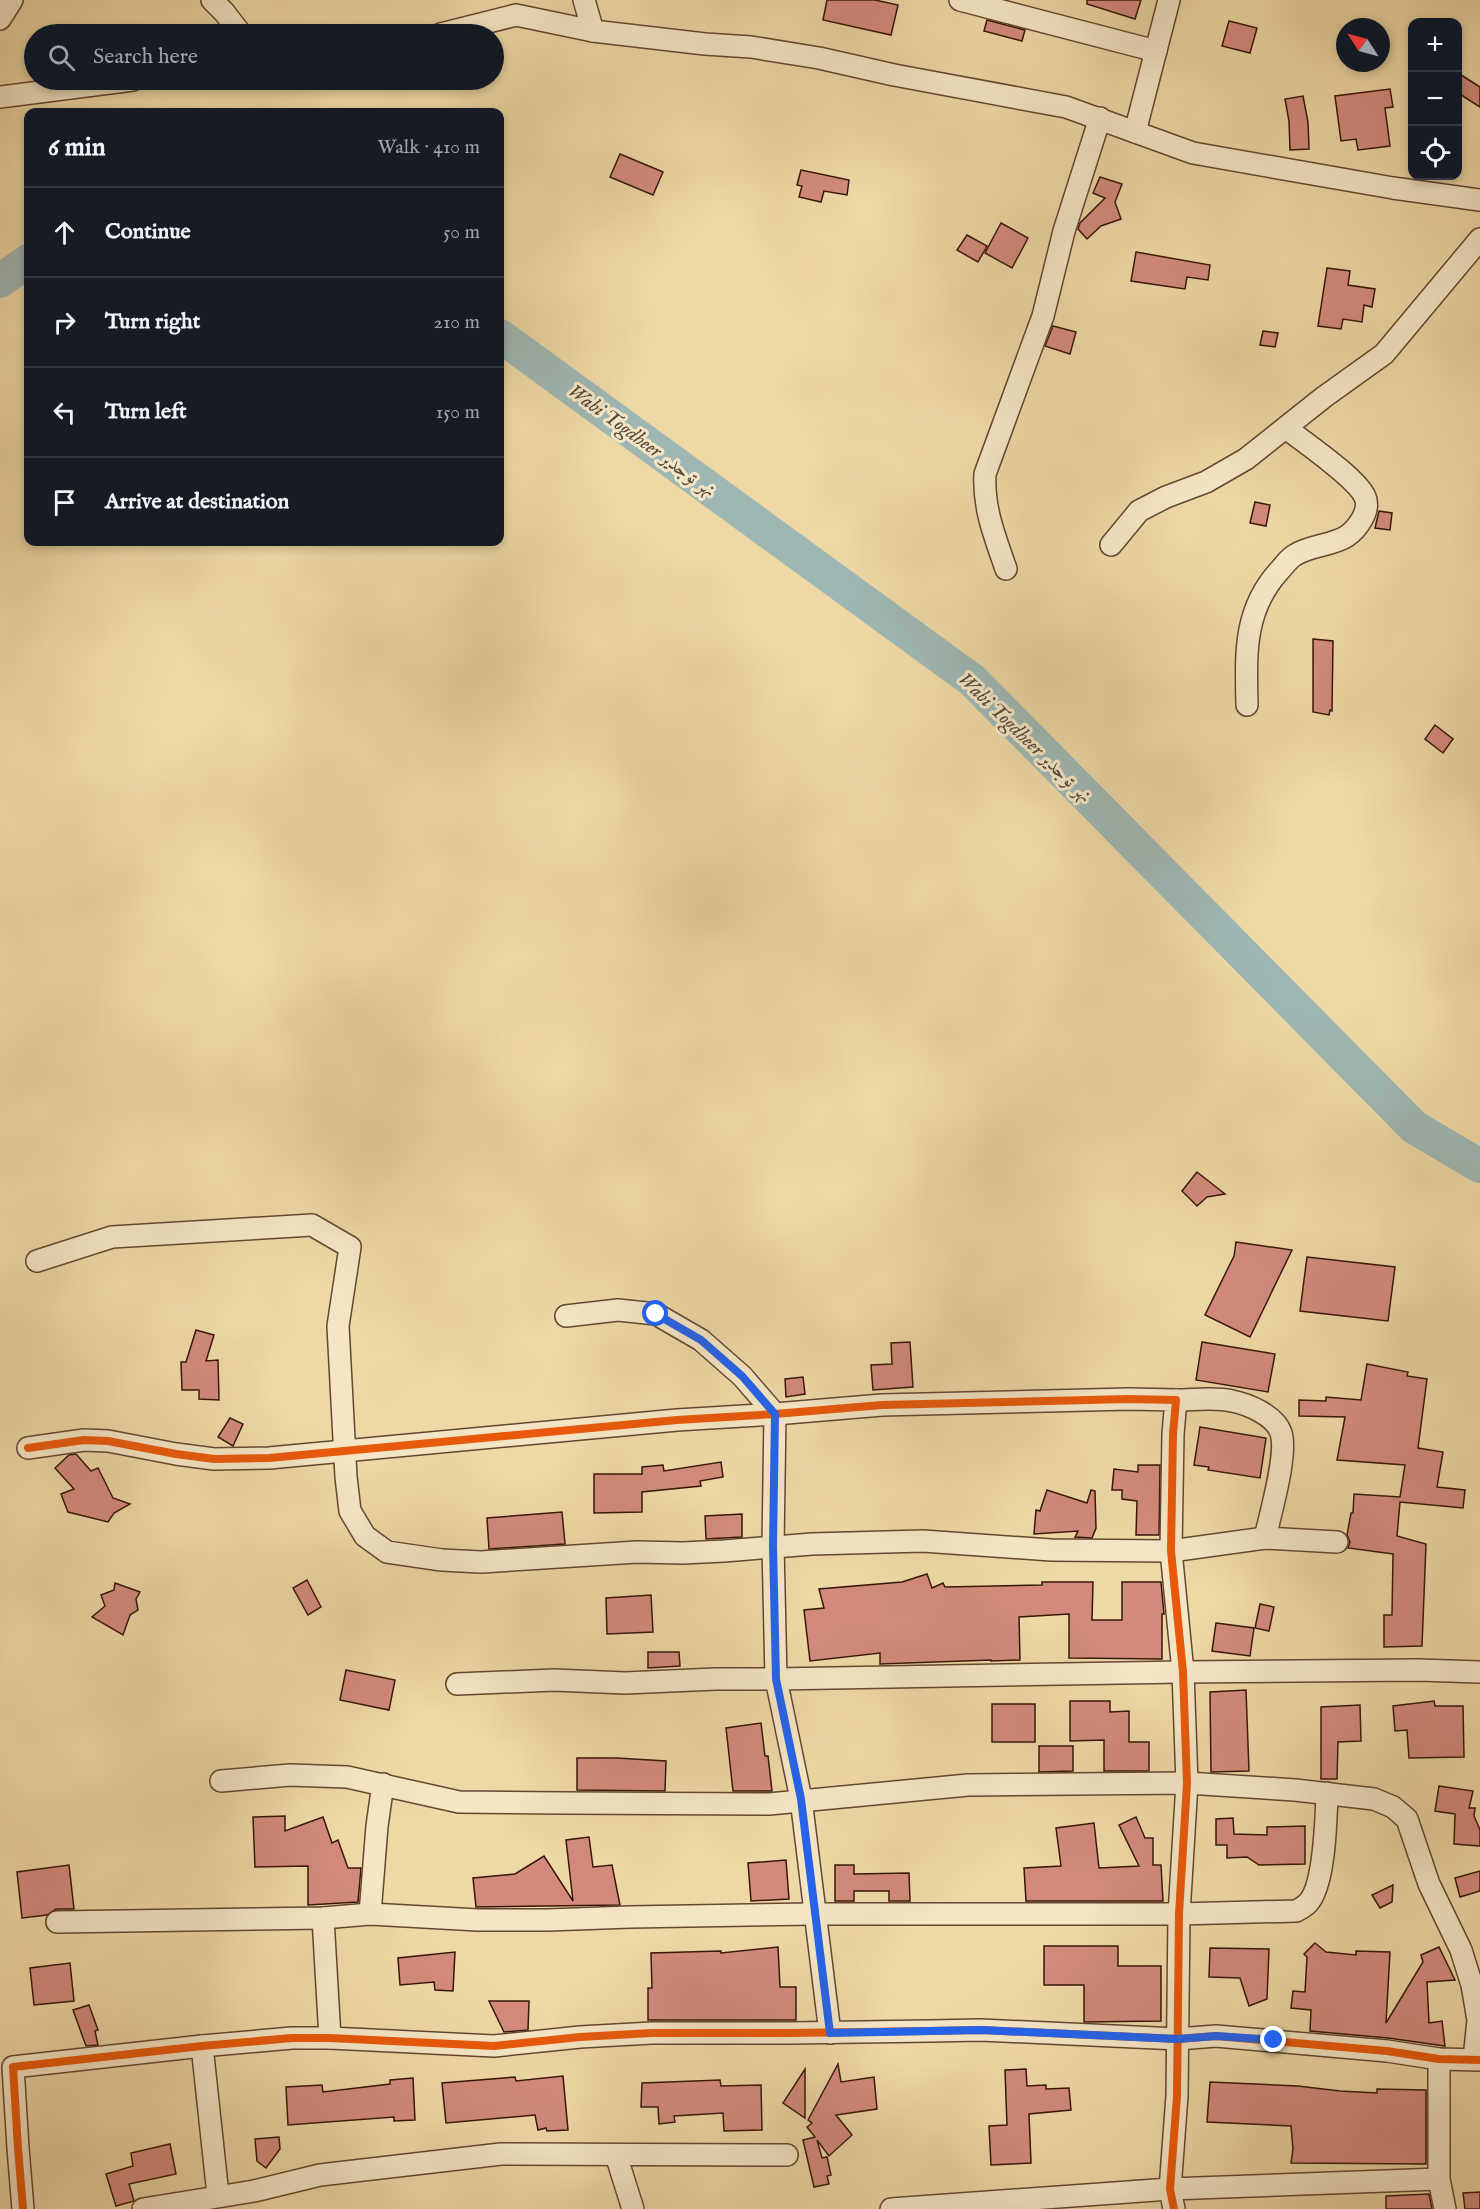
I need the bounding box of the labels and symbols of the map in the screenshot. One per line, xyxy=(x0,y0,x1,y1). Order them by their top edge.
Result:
north arrow xyxy=(1336,18,1390,72)
water label: Wabi Togdheer نهر توجدير xyxy=(562,379,721,504)
water label: Wabi Togdheer نهر توجدير xyxy=(952,667,1097,809)
route start xyxy=(642,1300,668,1326)
route end xyxy=(1260,2026,1286,2052)

